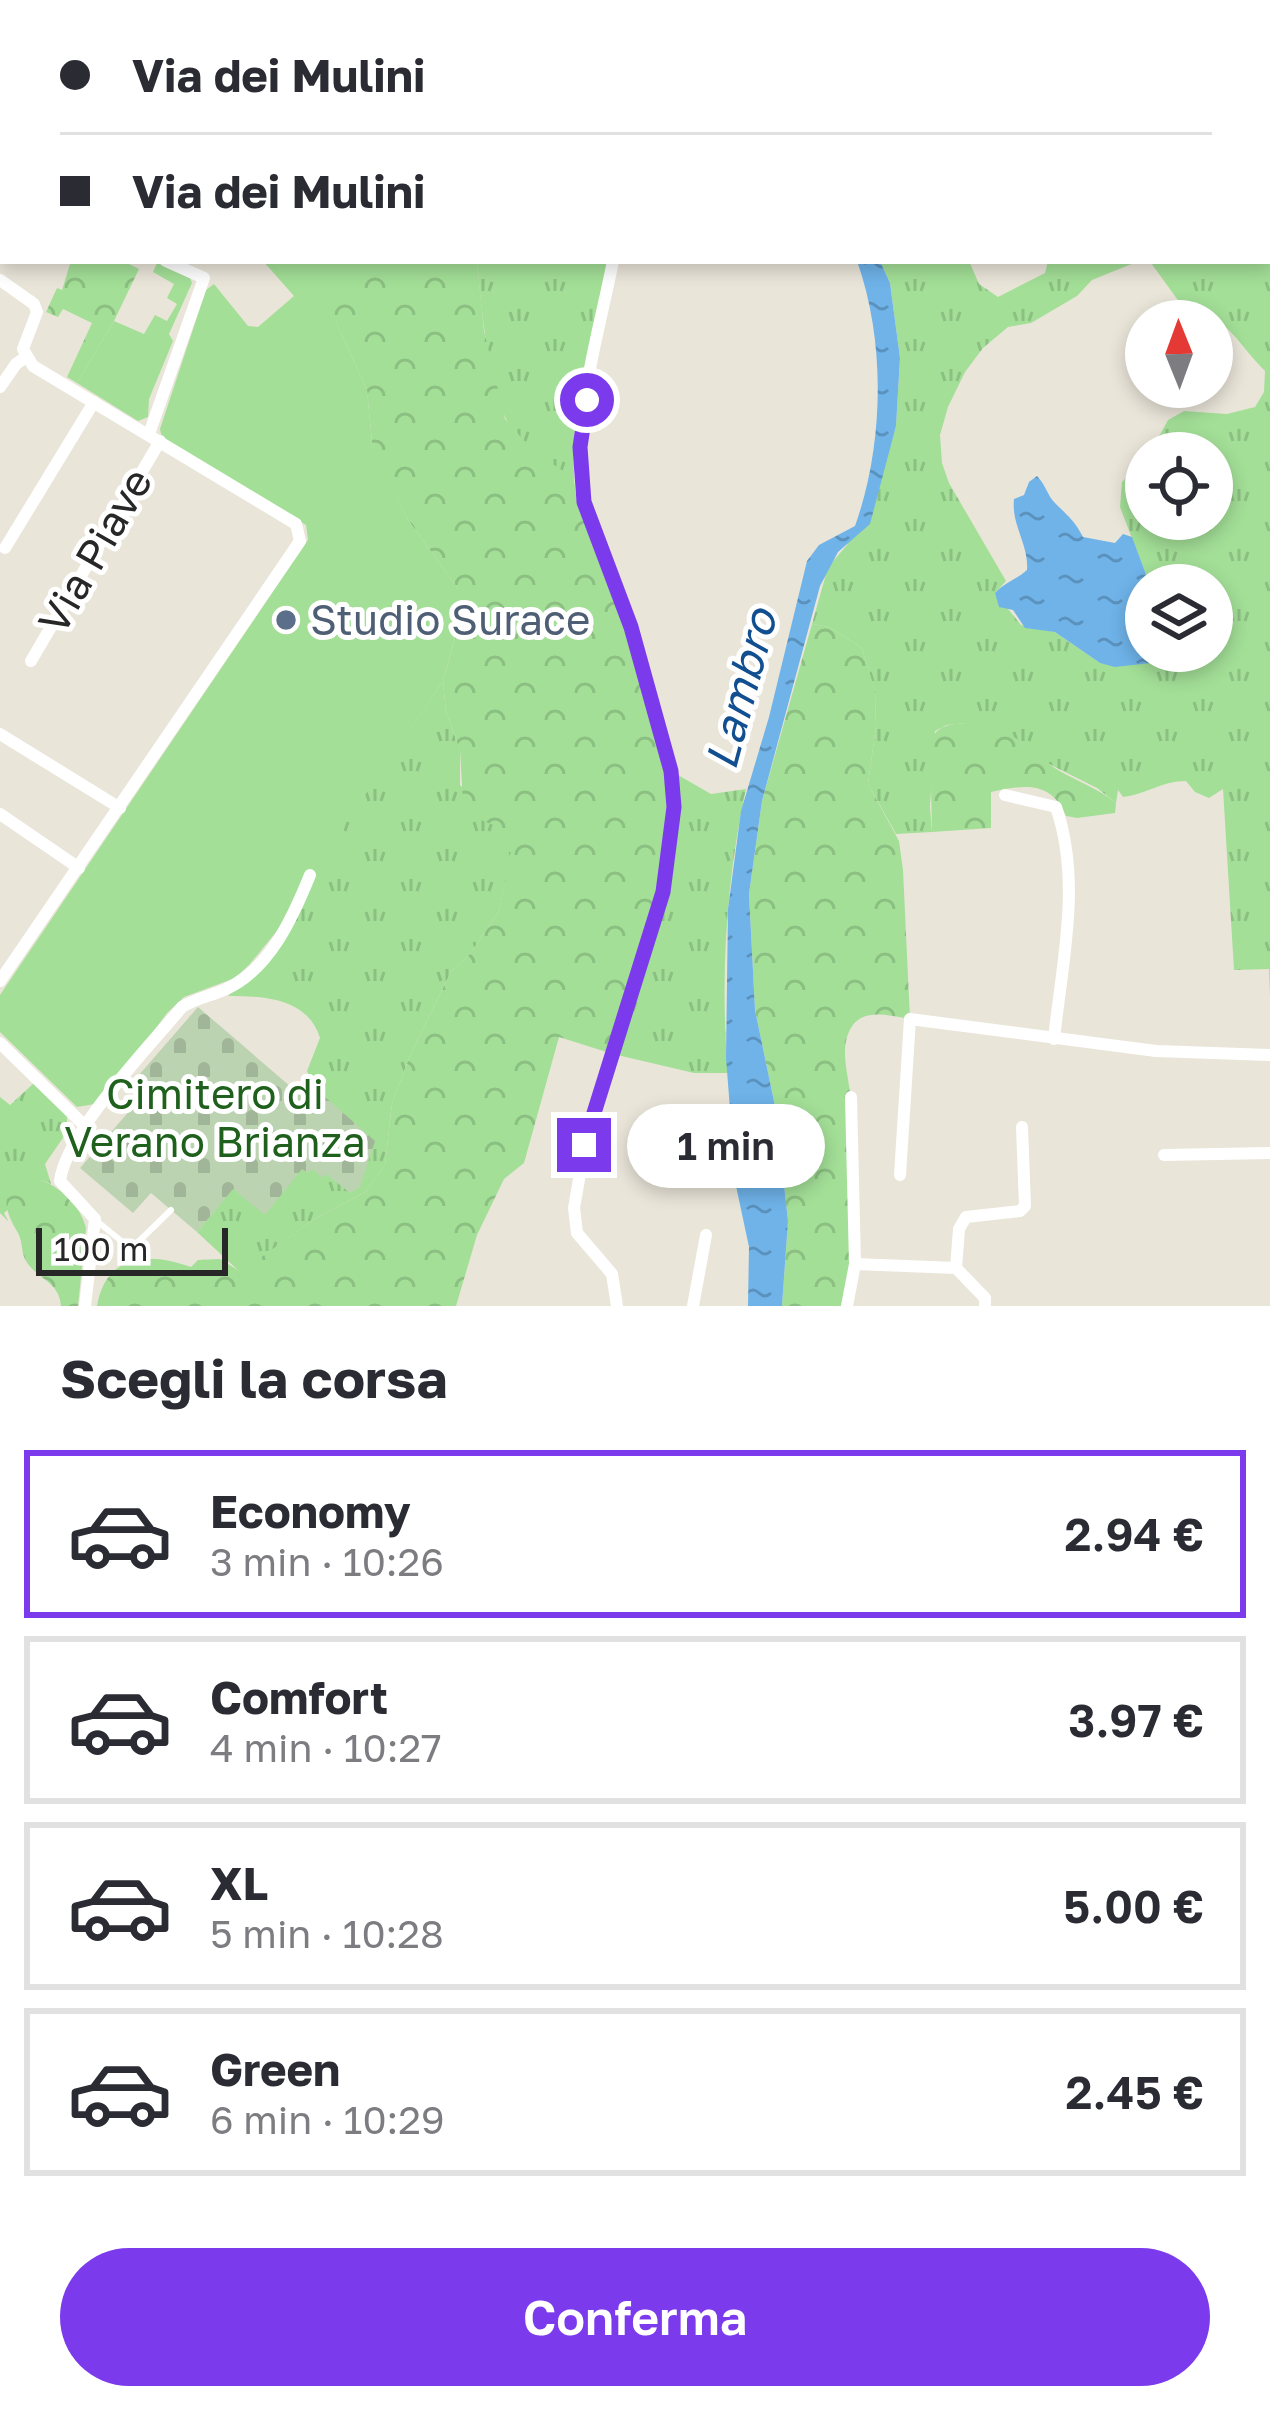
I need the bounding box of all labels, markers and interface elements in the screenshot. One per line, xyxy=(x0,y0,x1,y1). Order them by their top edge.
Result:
text: Via dei Mulini xyxy=(132,48,425,102)
text: Via dei Mulini xyxy=(132,164,425,218)
north arrow xyxy=(1125,300,1233,408)
map controls xyxy=(1125,300,1233,672)
route start xyxy=(560,373,614,427)
button: locate xyxy=(1125,432,1233,540)
street label: Via Piave xyxy=(27,459,161,642)
button: layers xyxy=(1125,564,1233,672)
place label: Studio Surace xyxy=(310,594,590,644)
water label: Lambro xyxy=(693,600,788,775)
marker: Studio Surace xyxy=(273,607,299,633)
park label: Cimitero di Verano Brianza xyxy=(64,1068,366,1166)
callout: 1 min xyxy=(626,1103,824,1187)
route end xyxy=(557,1118,611,1172)
text: 1 min xyxy=(677,1122,775,1169)
scale bar xyxy=(36,1222,228,1275)
text: 100 m xyxy=(54,1229,148,1268)
text: Scegli la corsa xyxy=(60,1345,448,1410)
icon: car xyxy=(66,1480,174,1588)
text: Economy xyxy=(210,1484,411,1538)
text: 2.94 € xyxy=(1064,1507,1204,1561)
text: 3 min · 10:26 xyxy=(210,1538,444,1585)
icon: car xyxy=(66,1666,174,1774)
text: Comfort xyxy=(210,1670,388,1724)
text: 3.97 € xyxy=(1068,1693,1204,1747)
text: 4 min · 10:27 xyxy=(210,1724,442,1771)
icon: car xyxy=(66,1852,174,1960)
text: XL xyxy=(210,1856,268,1910)
text: 5.00 € xyxy=(1063,1879,1204,1933)
text: 5 min · 10:28 xyxy=(210,1910,444,1957)
icon: car xyxy=(66,2038,174,2146)
text: Green xyxy=(210,2042,340,2096)
text: 2.45 € xyxy=(1066,2065,1204,2119)
text: 6 min · 10:29 xyxy=(210,2096,445,2143)
button: Conferma xyxy=(60,2248,1210,2386)

